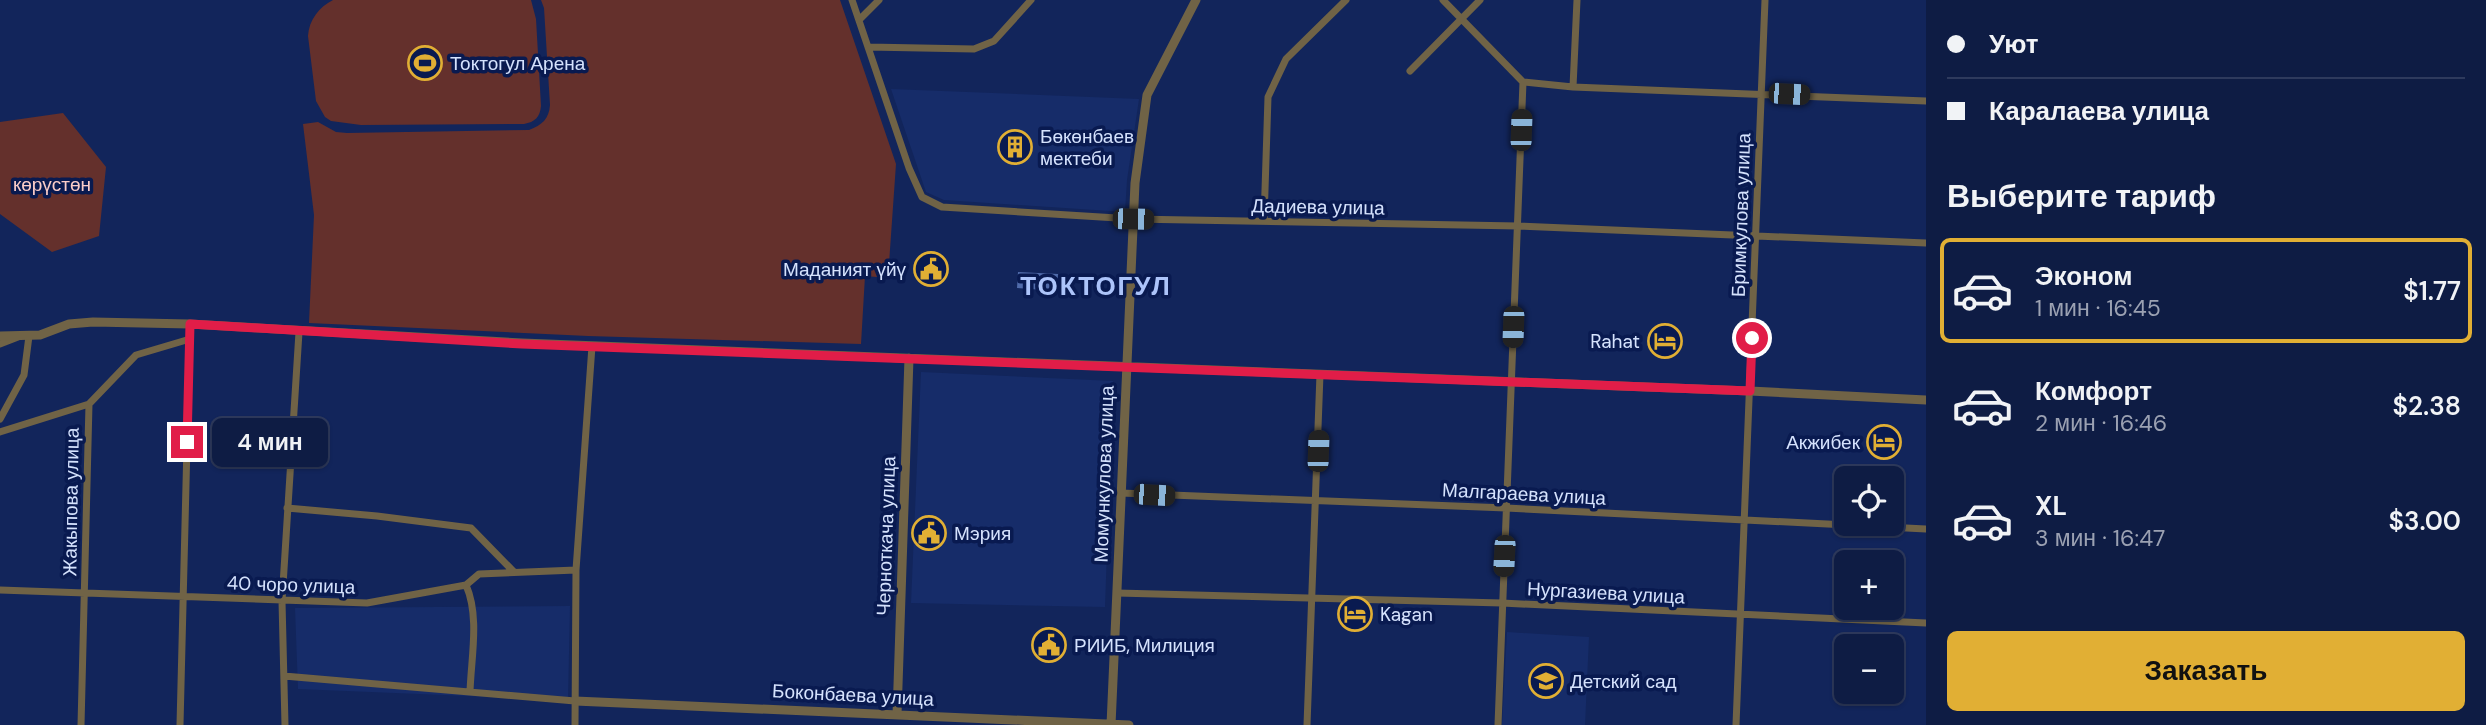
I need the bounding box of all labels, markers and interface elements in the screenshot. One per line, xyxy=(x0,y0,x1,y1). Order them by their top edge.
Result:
text: Уют xyxy=(1989,27,2038,61)
sports icon: Токтогул Арена xyxy=(406,44,444,82)
place label: Токтогул Арена xyxy=(450,51,586,76)
car xyxy=(1768,82,1811,106)
text: Каралаева улица xyxy=(1989,94,2209,128)
car xyxy=(1510,109,1533,151)
place label: Бөкөнбаев мектеби xyxy=(1040,124,1134,171)
building icon: Бөкөнбаев мектеби xyxy=(996,128,1034,166)
street label: Бримкулова улица xyxy=(1726,132,1756,297)
park label: көрүстөн xyxy=(13,172,91,197)
text: Выберите тариф xyxy=(1947,175,2216,217)
street label: Дадиева улица xyxy=(1251,193,1385,221)
car xyxy=(1112,208,1155,230)
public building icon: Маданият үйү xyxy=(912,250,950,288)
place label: Маданият үйү xyxy=(783,257,906,282)
icon: car xyxy=(1951,259,2014,322)
text: Эконом xyxy=(2035,259,2133,293)
district label: ТОКТОГУЛ xyxy=(1020,269,1172,303)
text: $1.77 xyxy=(2403,274,2461,308)
text: 1 мин · 16:45 xyxy=(2035,293,2161,323)
car xyxy=(1502,306,1525,348)
hotel icon: Rahat xyxy=(1646,322,1684,360)
route start xyxy=(1736,322,1768,354)
place label: Rahat xyxy=(1590,329,1640,354)
icon: car xyxy=(1951,374,2014,437)
text: Комфорт xyxy=(2035,374,2152,408)
street label: Момункулова улица xyxy=(1088,385,1120,563)
text: $2.38 xyxy=(2393,389,2461,423)
text: 2 мин · 16:46 xyxy=(2035,408,2167,438)
callout: 4 мин xyxy=(212,418,327,466)
hotel icon: Акжибек xyxy=(1865,423,1903,461)
route end xyxy=(171,426,203,458)
street label: Жакыпова улица xyxy=(57,427,85,577)
text: 4 мин xyxy=(237,427,303,457)
car xyxy=(1307,430,1330,472)
place label: Акжибек xyxy=(1786,430,1861,455)
street label: Черноткача улица xyxy=(871,455,901,616)
map controls xyxy=(1834,466,1904,704)
button: locate xyxy=(1834,466,1904,536)
street label: Малгараева улица xyxy=(1441,477,1607,511)
car xyxy=(1133,483,1176,507)
icon: car xyxy=(1951,489,2014,552)
text: XL xyxy=(2035,489,2067,523)
text: $3.00 xyxy=(2389,504,2461,538)
public building icon: Мэрия xyxy=(910,514,948,552)
place label: Мэрия xyxy=(954,521,1011,546)
text: 3 мин · 16:47 xyxy=(2035,523,2165,553)
car xyxy=(1493,534,1516,578)
button: + xyxy=(1834,550,1904,620)
street label: 40 чоро улица xyxy=(226,570,356,600)
street label: Нургазиева улица xyxy=(1526,576,1686,610)
hotel icon: Kagan xyxy=(1336,595,1374,633)
place label: Kagan xyxy=(1380,602,1433,627)
public building icon: РИИБ, Милиция xyxy=(1030,626,1068,664)
button: Заказать xyxy=(1947,631,2465,711)
place label: РИИБ, Милиция xyxy=(1074,633,1215,658)
button: − xyxy=(1834,634,1904,704)
school or university icon: Детский сад xyxy=(1527,662,1565,700)
place label: Детский сад xyxy=(1570,669,1677,694)
street label: Боконбаева улица xyxy=(771,678,935,712)

